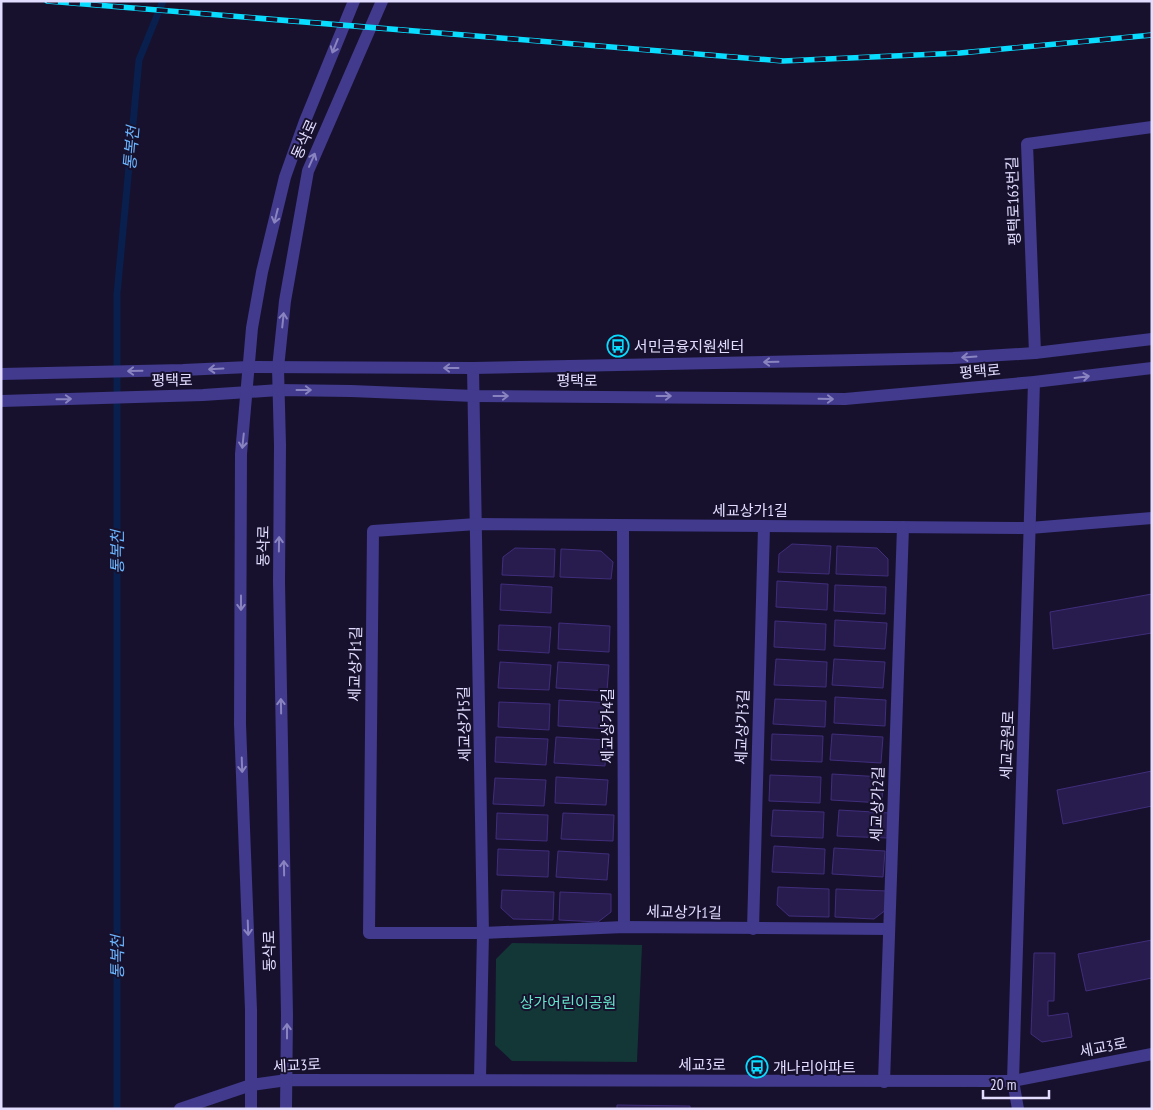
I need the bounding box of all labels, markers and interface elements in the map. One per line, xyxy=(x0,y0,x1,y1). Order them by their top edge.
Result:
one-way arrow xyxy=(330,39,339,54)
street label: 동삭로 xyxy=(287,116,321,162)
water label: 통복천 xyxy=(119,123,143,171)
one-way arrow xyxy=(308,153,318,168)
street label: 평택로163번길 xyxy=(1002,156,1024,246)
one-way arrow xyxy=(271,208,280,224)
one-way arrow xyxy=(278,312,288,328)
bus stop icon: 서민금융지원센터 xyxy=(606,334,630,358)
place label: 서민금융지원센터 xyxy=(634,337,744,356)
one-way arrow xyxy=(961,352,977,362)
one-way arrow xyxy=(763,357,780,367)
street label: 평택로 xyxy=(959,360,1001,382)
one-way arrow xyxy=(443,363,460,373)
one-way arrow xyxy=(208,364,224,373)
one-way arrow xyxy=(127,366,143,376)
street label: 평택로 xyxy=(151,370,193,390)
street label: 평택로 xyxy=(556,371,598,390)
one-way arrow xyxy=(1074,372,1090,382)
one-way arrow xyxy=(296,385,312,395)
one-way arrow xyxy=(493,391,509,401)
one-way arrow xyxy=(656,391,672,401)
one-way arrow xyxy=(56,394,72,403)
one-way arrow xyxy=(818,394,834,403)
one-way arrow xyxy=(238,432,247,448)
street label: 세교상가1길 xyxy=(712,501,788,520)
street label: 동삭로 xyxy=(253,525,273,567)
water label: 통복천 xyxy=(107,528,127,574)
one-way arrow xyxy=(274,536,284,552)
one-way arrow xyxy=(236,594,246,611)
street label: 세교상가1길 xyxy=(345,626,365,702)
street label: 세교상가5길 xyxy=(454,686,474,762)
street label: 세교상가4길 xyxy=(598,688,617,764)
street label: 세교상가3길 xyxy=(731,689,753,765)
one-way arrow xyxy=(276,698,286,714)
street label: 세교공원로 xyxy=(996,710,1018,780)
one-way arrow xyxy=(237,757,247,773)
street label: 세교상가2길 xyxy=(866,766,888,842)
one-way arrow xyxy=(279,861,289,877)
street label: 세교상가1길 xyxy=(646,902,722,922)
one-way arrow xyxy=(243,920,253,936)
street label: 동삭로 xyxy=(259,930,279,972)
water label: 통복천 xyxy=(107,933,127,979)
park label: 상가어린이공원 xyxy=(520,993,616,1012)
one-way arrow xyxy=(282,1023,292,1040)
street label: 세교3로 xyxy=(1078,1033,1128,1061)
street label: 세교3로 xyxy=(272,1054,322,1076)
street label: 세교3로 xyxy=(678,1055,726,1074)
bus stop icon: 개나리아파트 xyxy=(745,1055,769,1079)
place label: 개나리아파트 xyxy=(773,1058,856,1077)
scale bar xyxy=(983,1068,1049,1100)
text: 20 m xyxy=(990,1075,1016,1094)

